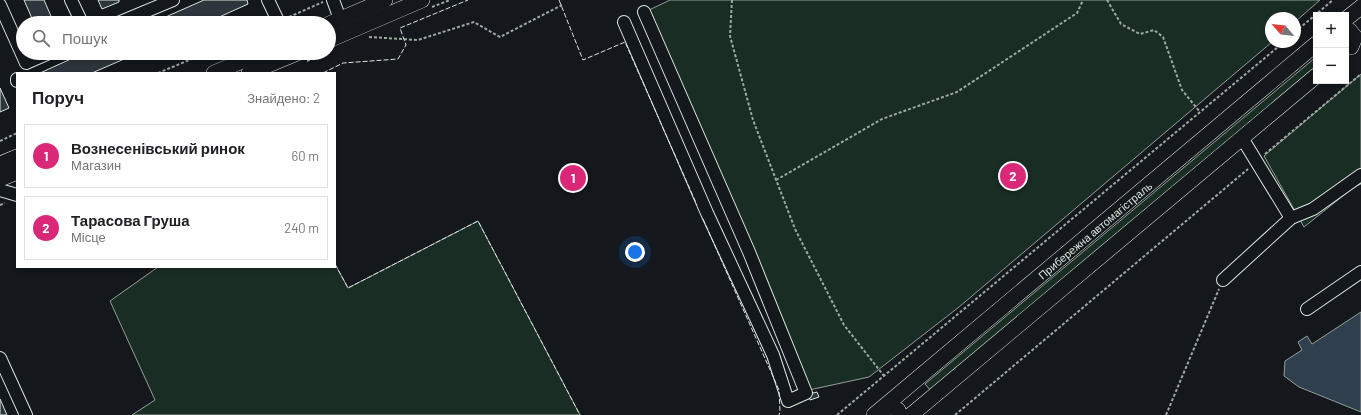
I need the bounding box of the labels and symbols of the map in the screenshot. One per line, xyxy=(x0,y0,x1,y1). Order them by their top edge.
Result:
north arrow xyxy=(1265,12,1301,48)
pin: 2 xyxy=(1000,161,1026,191)
pin: 1 xyxy=(560,163,586,193)
street label: Прибережна автомагістраль xyxy=(1035,178,1154,281)
your location xyxy=(625,242,645,262)

